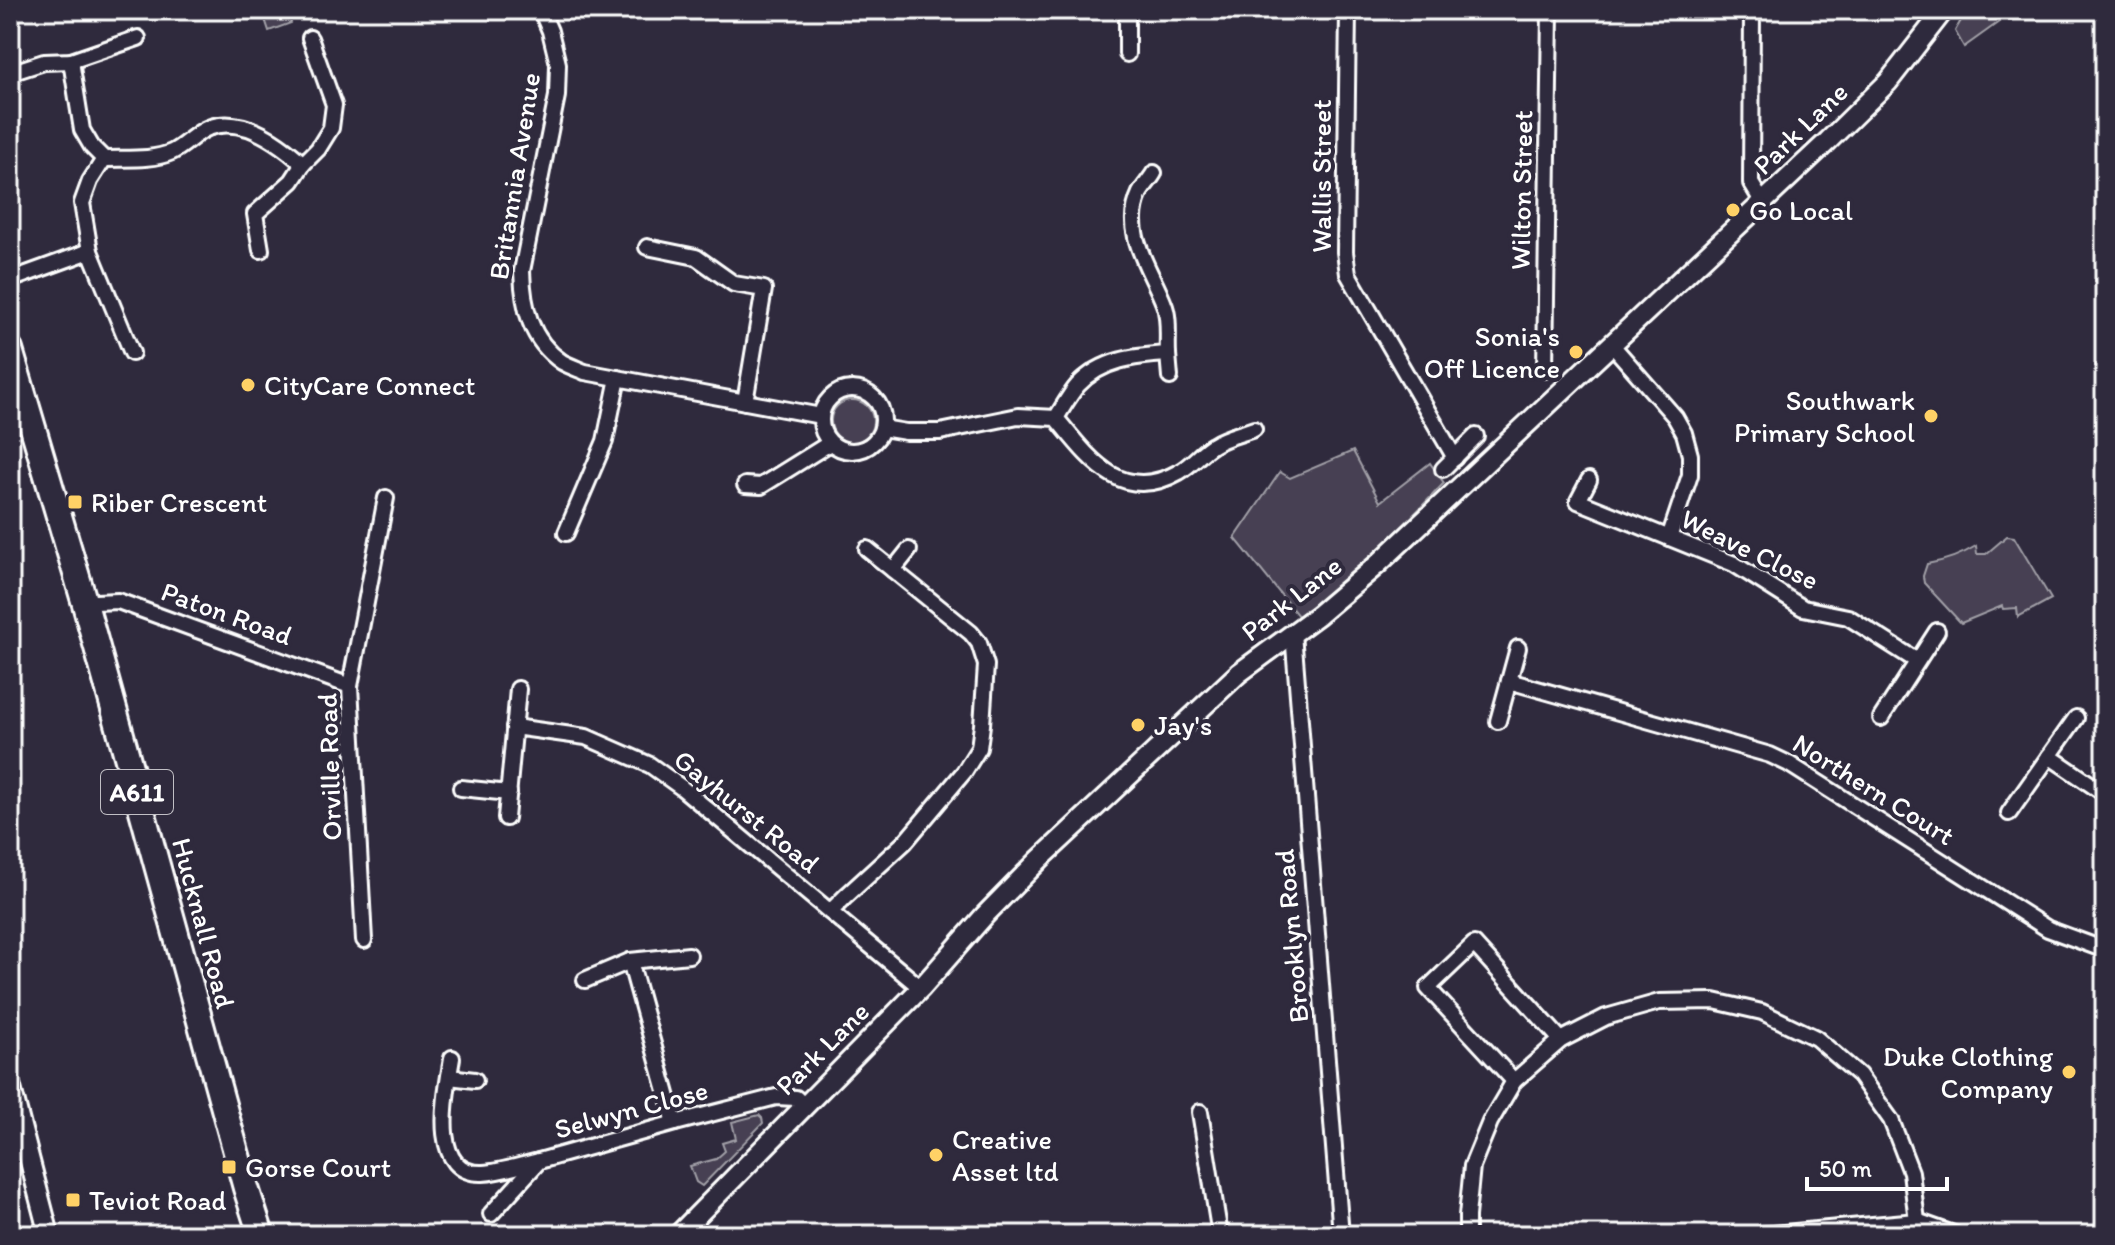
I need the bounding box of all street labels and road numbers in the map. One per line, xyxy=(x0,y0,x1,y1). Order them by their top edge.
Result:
street label: Britannia Avenue xyxy=(481,70,547,282)
street label: Park Lane xyxy=(1746,75,1854,181)
street label: Wallis Street xyxy=(1304,99,1338,253)
street label: Wilton Street xyxy=(1503,110,1539,270)
street label: Weave Close xyxy=(1676,501,1824,597)
street label: Park Lane xyxy=(1234,548,1348,648)
street label: Paton Road xyxy=(157,574,297,652)
street label: Orville Road xyxy=(309,693,349,841)
street label: Northern Court xyxy=(1787,726,1961,852)
street label: Gayhurst Road xyxy=(667,742,827,880)
road number: A611 xyxy=(101,770,173,814)
street label: Hucknall Road xyxy=(165,834,243,1012)
street label: Brooklyn Road xyxy=(1266,848,1316,1024)
street label: Park Lane xyxy=(768,994,876,1102)
street label: Selwyn Close xyxy=(550,1072,712,1146)

